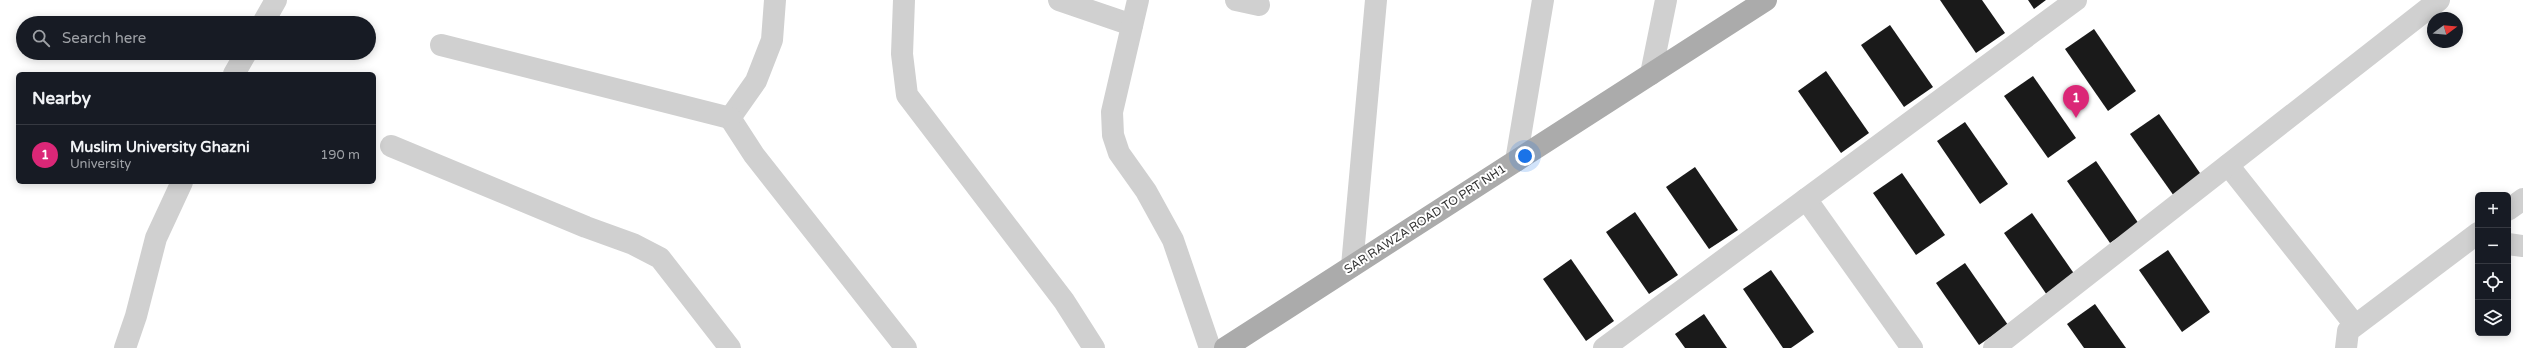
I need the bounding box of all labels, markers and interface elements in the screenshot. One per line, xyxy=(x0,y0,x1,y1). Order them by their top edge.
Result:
north arrow xyxy=(2427,12,2463,48)
search box xyxy=(16,16,376,60)
icon: search xyxy=(30,27,52,49)
text: Search here xyxy=(62,29,146,47)
pin: 1 xyxy=(2063,85,2089,118)
text: Nearby xyxy=(32,88,91,109)
text: Muslim University Ghazni xyxy=(70,138,250,156)
your location xyxy=(1515,146,1535,166)
text: 1 xyxy=(41,147,49,163)
text: 190 m xyxy=(320,147,360,163)
text: University xyxy=(70,156,131,172)
street label: SAR RAWZA ROAD TO PRT NH1 xyxy=(1342,161,1508,277)
map controls xyxy=(2475,192,2511,336)
button: + xyxy=(2475,192,2511,228)
button: − xyxy=(2475,228,2511,264)
button: locate xyxy=(2475,264,2511,300)
button: layers xyxy=(2475,300,2511,336)

